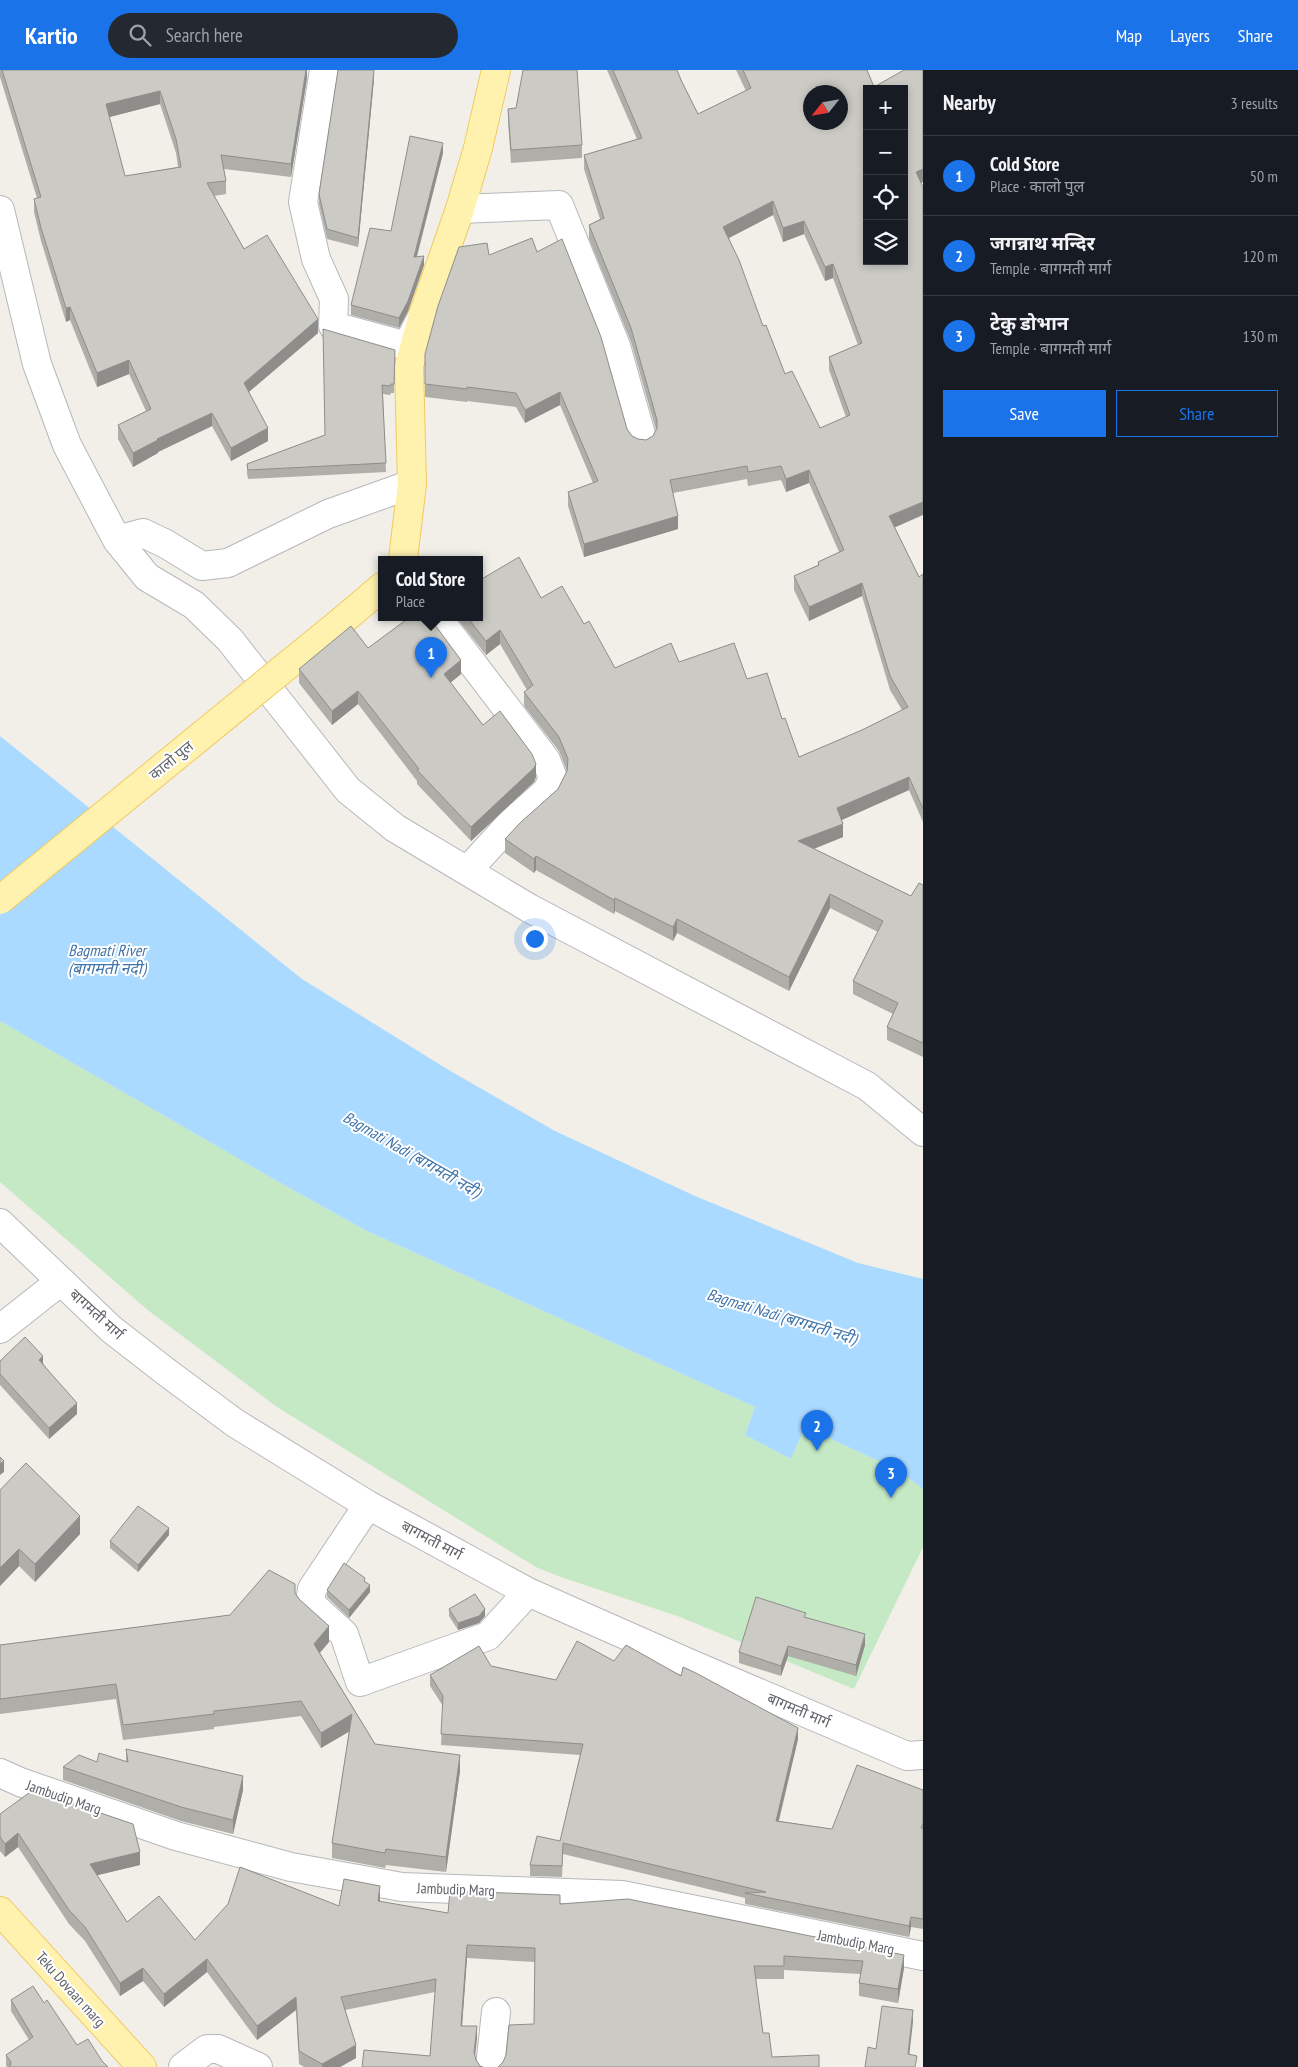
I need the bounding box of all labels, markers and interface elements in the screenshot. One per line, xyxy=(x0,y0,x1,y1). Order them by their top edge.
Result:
search box xyxy=(108,13,458,58)
text: Kartio xyxy=(25,20,78,51)
icon: search xyxy=(126,21,154,49)
text: Search here xyxy=(166,23,243,47)
text: Map xyxy=(1116,24,1142,47)
text: Layers xyxy=(1170,24,1210,47)
text: Share xyxy=(1238,24,1273,47)
north arrow xyxy=(803,85,848,130)
map controls xyxy=(863,85,908,265)
button: + xyxy=(863,85,908,130)
text: Nearby xyxy=(943,89,996,116)
text: 3 results xyxy=(1231,93,1278,113)
button: − xyxy=(863,130,908,175)
text: Cold Store xyxy=(990,152,1060,176)
text: 1 xyxy=(955,166,963,186)
text: 50 m xyxy=(1250,166,1278,186)
button: locate xyxy=(863,175,908,220)
text: Place · कालो पुल xyxy=(990,176,1084,196)
button: layers xyxy=(863,220,908,265)
text: जगन्नाथ मन्दिर xyxy=(990,231,1095,255)
text: 2 xyxy=(955,246,963,266)
text: 120 m xyxy=(1243,246,1278,266)
text: Temple · बागमती मार्ग xyxy=(990,258,1111,278)
text: टेकु डोभान xyxy=(990,311,1068,335)
text: 3 xyxy=(955,326,963,346)
text: 130 m xyxy=(1243,326,1278,346)
text: Temple · बागमती मार्ग xyxy=(990,338,1111,358)
button: Save xyxy=(943,390,1106,437)
button: Share xyxy=(1116,390,1278,437)
popup xyxy=(378,556,483,621)
text: Cold Store xyxy=(396,567,465,591)
text: Place xyxy=(396,591,425,611)
pin: 1 xyxy=(415,637,447,678)
street label: कालो पुल xyxy=(145,736,198,784)
your location xyxy=(522,926,548,952)
water label: Bagmati River (बागमती नदी) xyxy=(68,940,148,978)
water label: Bagmati Nadi (बागमती नदी) xyxy=(340,1107,486,1203)
water label: Bagmati Nadi (बागमती नदी) xyxy=(705,1284,861,1349)
street label: बागमती मार्ग xyxy=(66,1285,129,1344)
pin: 2 xyxy=(801,1410,833,1451)
pin: 3 xyxy=(875,1457,907,1498)
street label: बागमती मार्ग xyxy=(398,1516,467,1565)
street label: बागमती मार्ग xyxy=(765,1688,834,1732)
street label: Jambudip Marg xyxy=(23,1775,104,1819)
street label: Jambudip Marg xyxy=(416,1878,495,1900)
street label: Jambudip Marg xyxy=(815,1925,896,1959)
street label: Teku Dovaan marg xyxy=(32,1947,110,2031)

